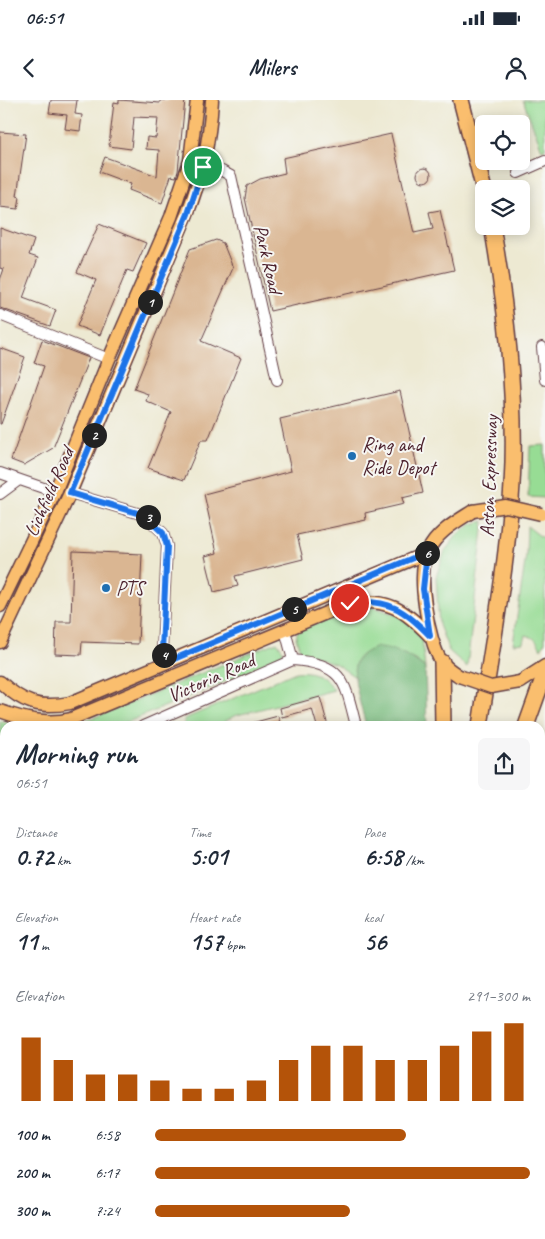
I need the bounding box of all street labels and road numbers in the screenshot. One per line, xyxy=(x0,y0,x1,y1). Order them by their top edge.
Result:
street label: Park Road xyxy=(248,222,289,299)
street label: Aston Expressway xyxy=(474,412,504,537)
street label: Lichfield Road xyxy=(18,441,81,540)
street label: Victoria Road xyxy=(164,646,261,708)

